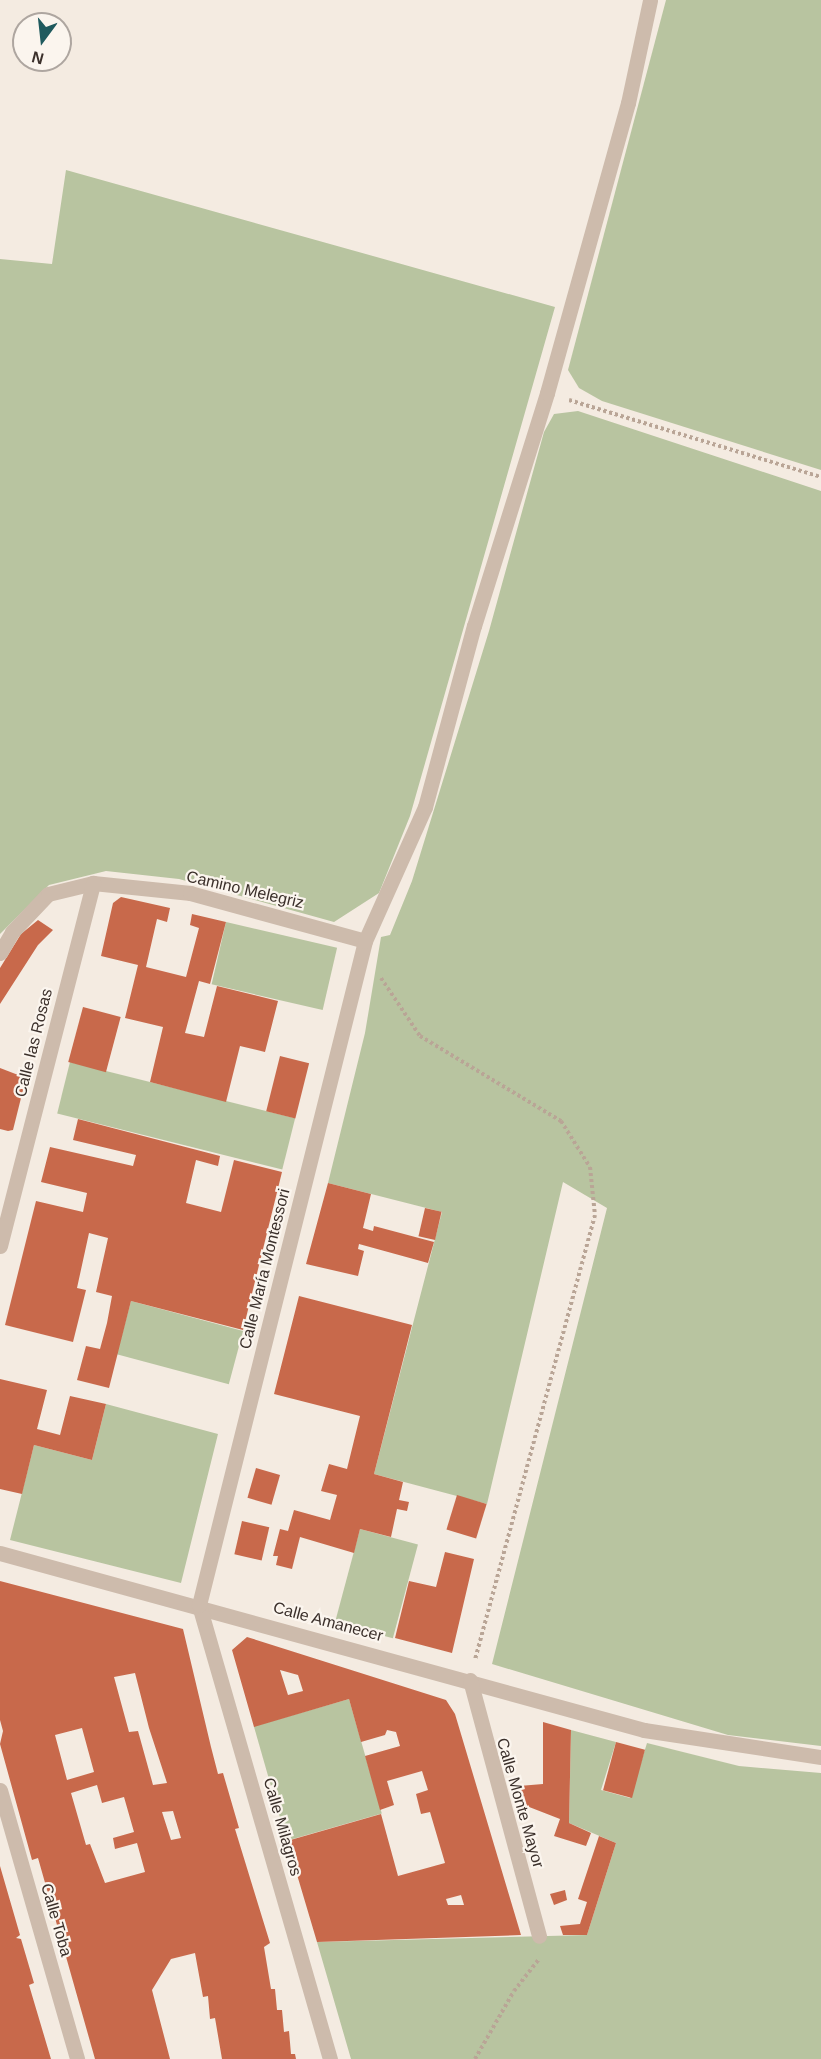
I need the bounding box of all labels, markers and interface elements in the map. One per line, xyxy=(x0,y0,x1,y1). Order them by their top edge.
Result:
north arrow xyxy=(12,12,72,72)
text: N xyxy=(30,48,46,68)
street label: Camino Melegriz xyxy=(184,867,306,913)
street label: Calle las Rosas xyxy=(11,987,57,1099)
street label: Calle María Montessori xyxy=(236,1187,294,1351)
street label: Calle Amanecer xyxy=(271,1598,385,1646)
street label: Calle Monte Mayor xyxy=(492,1736,548,1870)
street label: Calle Milagros xyxy=(259,1776,305,1878)
street label: Calle Toba xyxy=(36,1881,76,1959)

